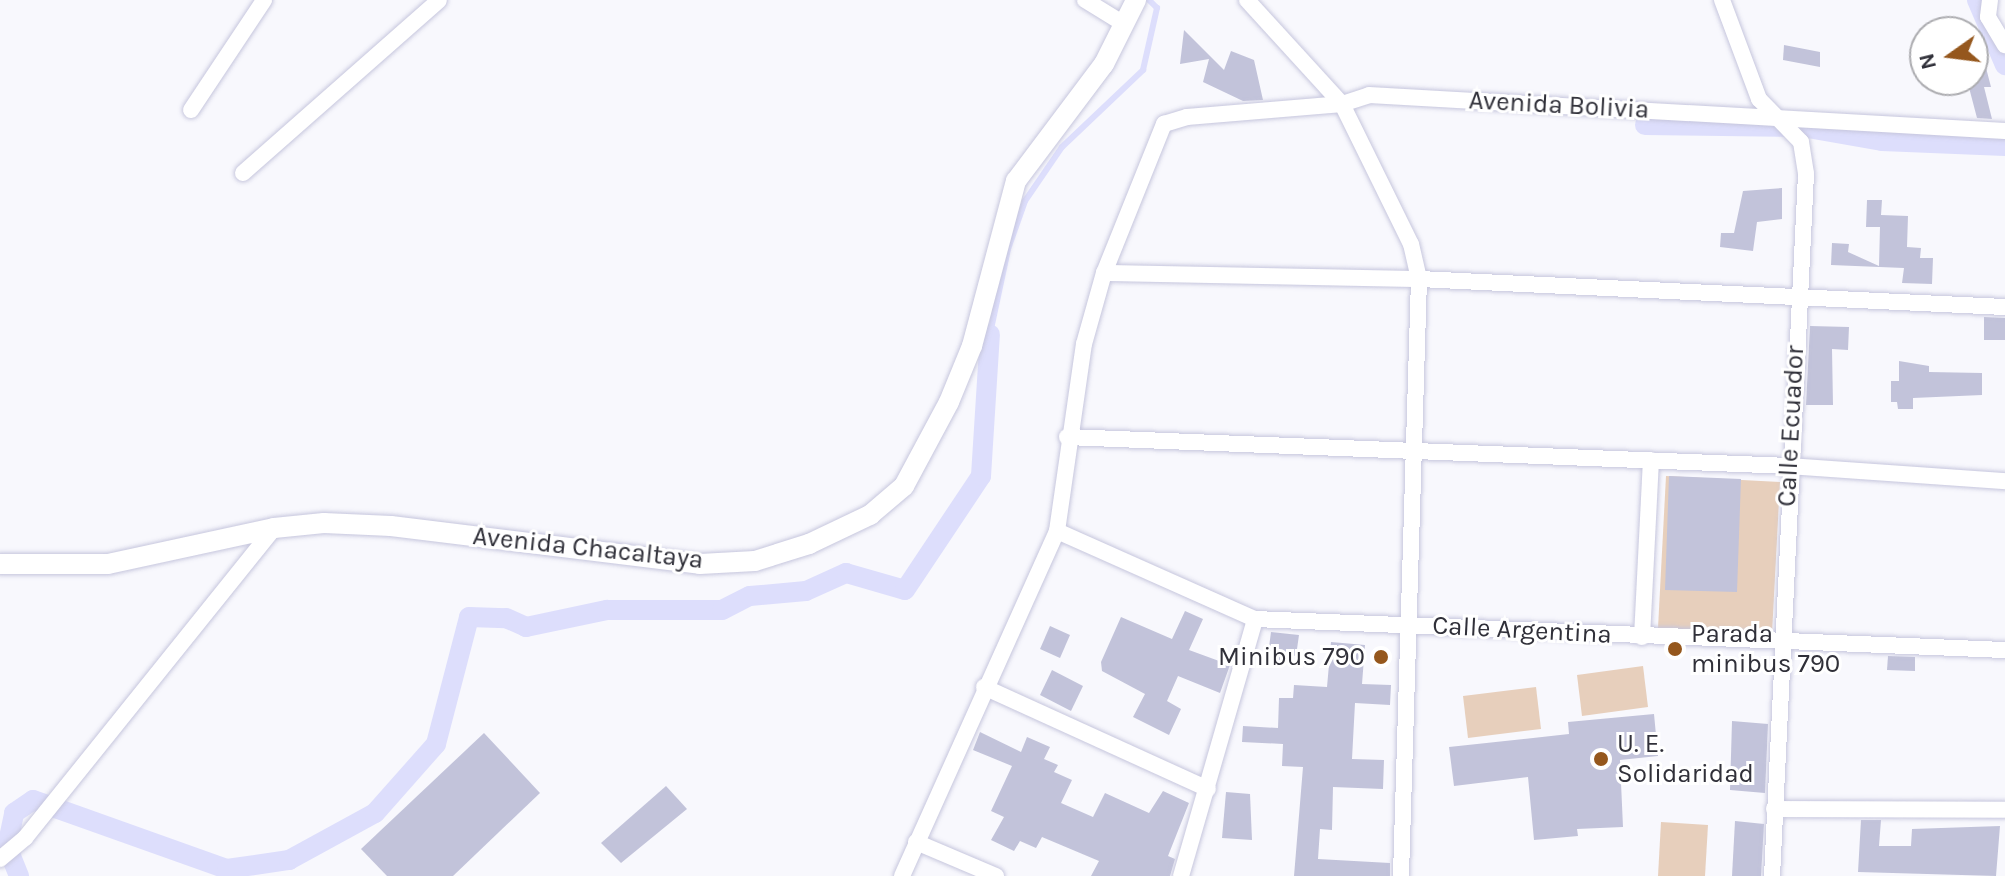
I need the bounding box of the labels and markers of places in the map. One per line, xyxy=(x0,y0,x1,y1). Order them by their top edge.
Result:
place label: Parada minibus 790 xyxy=(1691,618,1840,680)
marker: Parada minibus 790 xyxy=(1666,640,1684,658)
place label: Minibus 790 xyxy=(1218,641,1365,673)
marker: Minibus 790 xyxy=(1372,648,1390,666)
place label: U. E. Solidaridad xyxy=(1617,728,1754,790)
marker: U. E. Solidaridad xyxy=(1592,750,1610,768)

